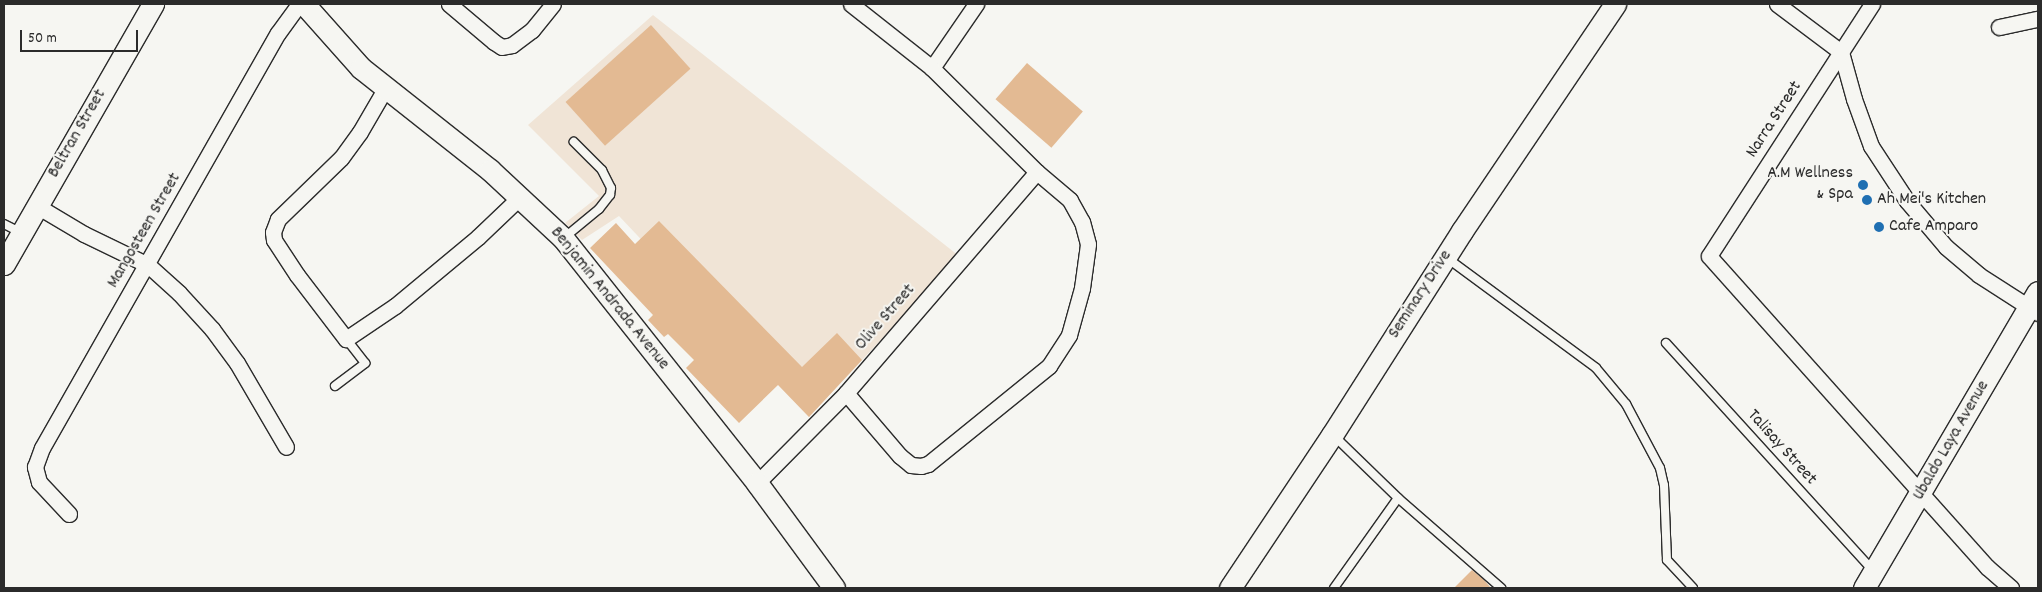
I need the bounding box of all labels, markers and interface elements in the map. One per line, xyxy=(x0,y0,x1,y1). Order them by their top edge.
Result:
scale bar xyxy=(22,20,140,52)
text: 50 m xyxy=(28,28,57,50)
street label: Narra Street xyxy=(1742,78,1808,162)
street label: Beltran Street xyxy=(44,86,112,182)
place label: A.M Wellness & Spa xyxy=(1767,164,1853,206)
street label: Mangosteen Street xyxy=(103,170,187,292)
marker: A.M Wellness & Spa xyxy=(1857,179,1869,191)
place label: Ah Mei's Kitchen xyxy=(1877,189,1986,211)
marker: Ah Mei's Kitchen xyxy=(1861,194,1873,206)
place label: Cafe Amparo xyxy=(1889,216,1978,238)
marker: Cafe Amparo xyxy=(1873,221,1885,233)
street label: Benjamin Andrada Avenue xyxy=(545,223,673,375)
street label: Seminary Drive xyxy=(1384,247,1458,343)
street label: Olive Street xyxy=(851,280,921,356)
street label: Ubaldo Laya Avenue xyxy=(1909,377,1995,505)
street label: Talisay Street xyxy=(1741,406,1821,490)

